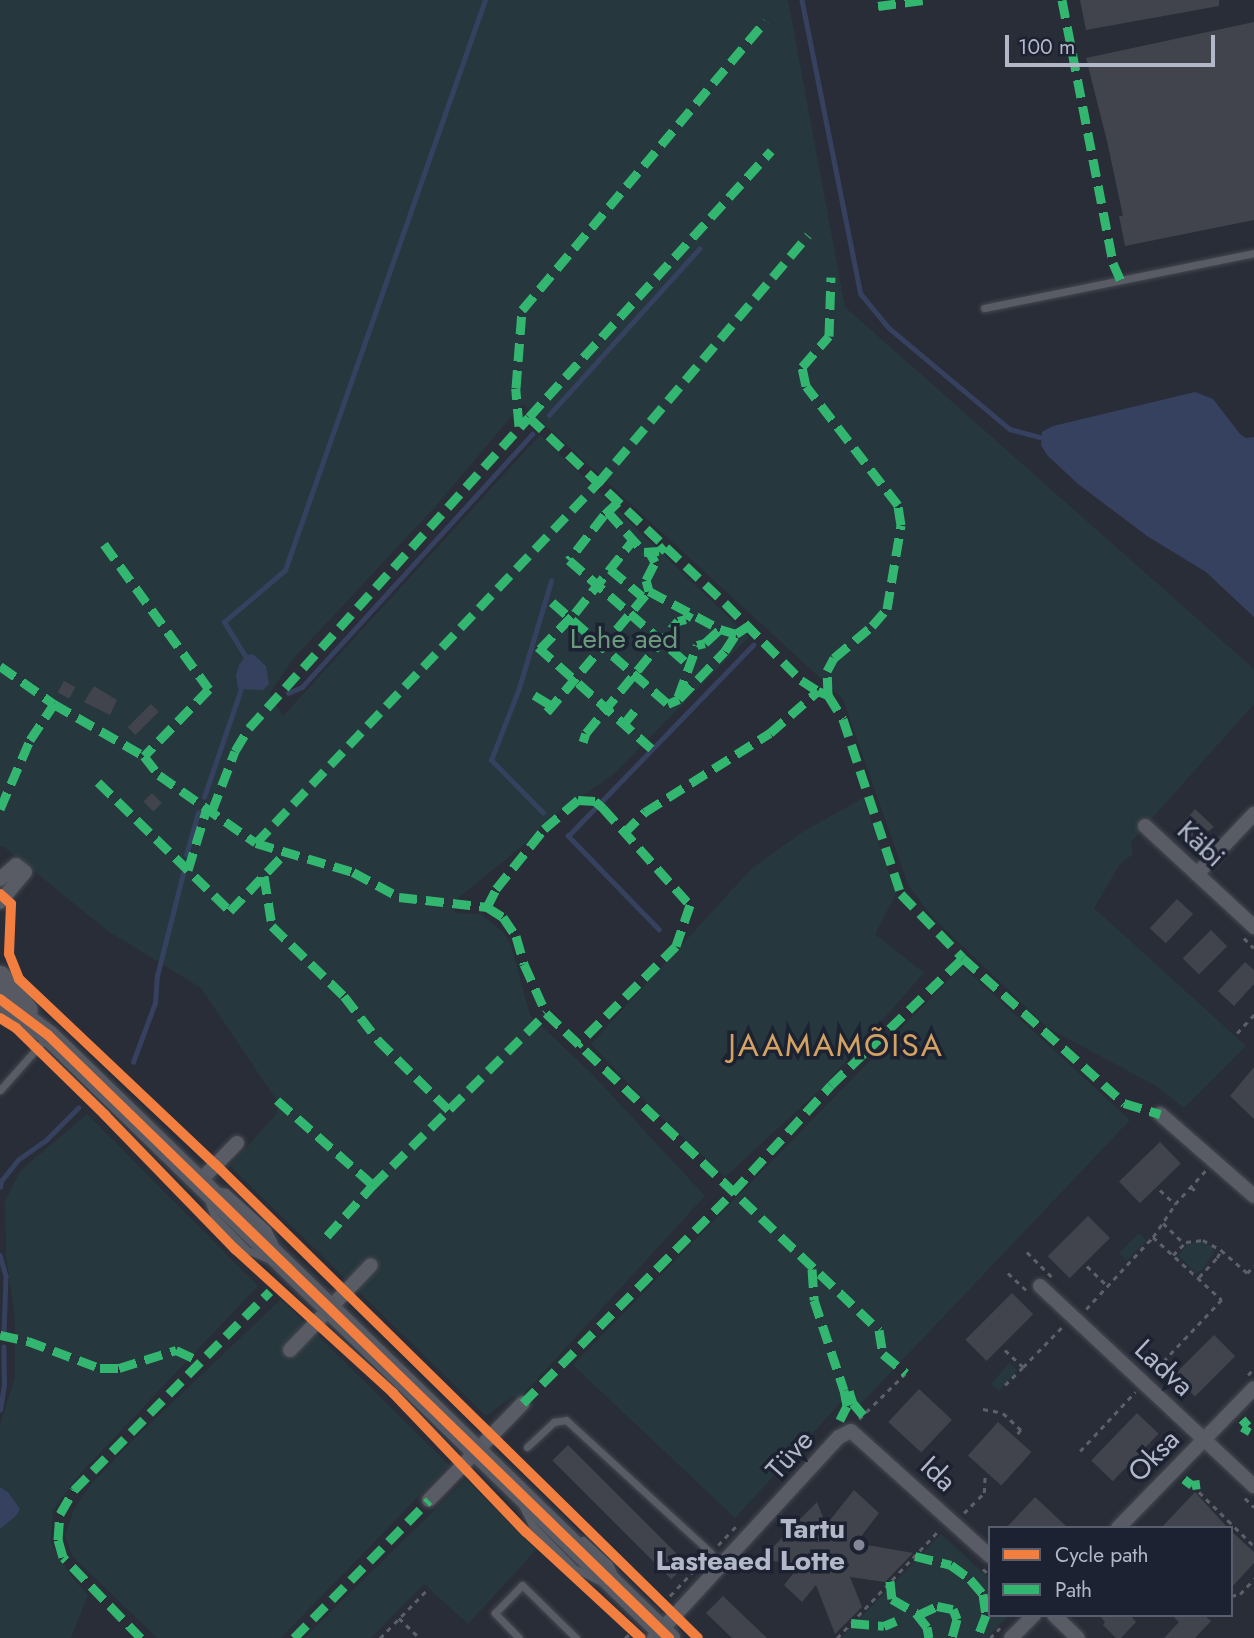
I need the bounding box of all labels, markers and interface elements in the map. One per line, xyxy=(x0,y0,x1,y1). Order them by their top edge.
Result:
scale bar xyxy=(1009,21,1219,65)
text: 100 m xyxy=(1018,32,1075,62)
park label: Lehe aed xyxy=(570,622,678,656)
street label: Käbi xyxy=(1170,814,1232,874)
district label: JAAMAMÕISA xyxy=(729,1026,943,1064)
street label: Ladva xyxy=(1128,1333,1200,1403)
street label: Oksa xyxy=(1121,1423,1187,1489)
street label: Tüve xyxy=(759,1424,821,1486)
street label: Ida xyxy=(913,1449,963,1499)
place label: Tartu Lasteaed Lotte xyxy=(655,1512,845,1578)
legend xyxy=(988,1526,1233,1617)
marker: Tartu Lasteaed Lotte xyxy=(851,1537,867,1553)
text: Cycle path xyxy=(1055,1540,1148,1570)
text: Path xyxy=(1055,1575,1092,1605)

